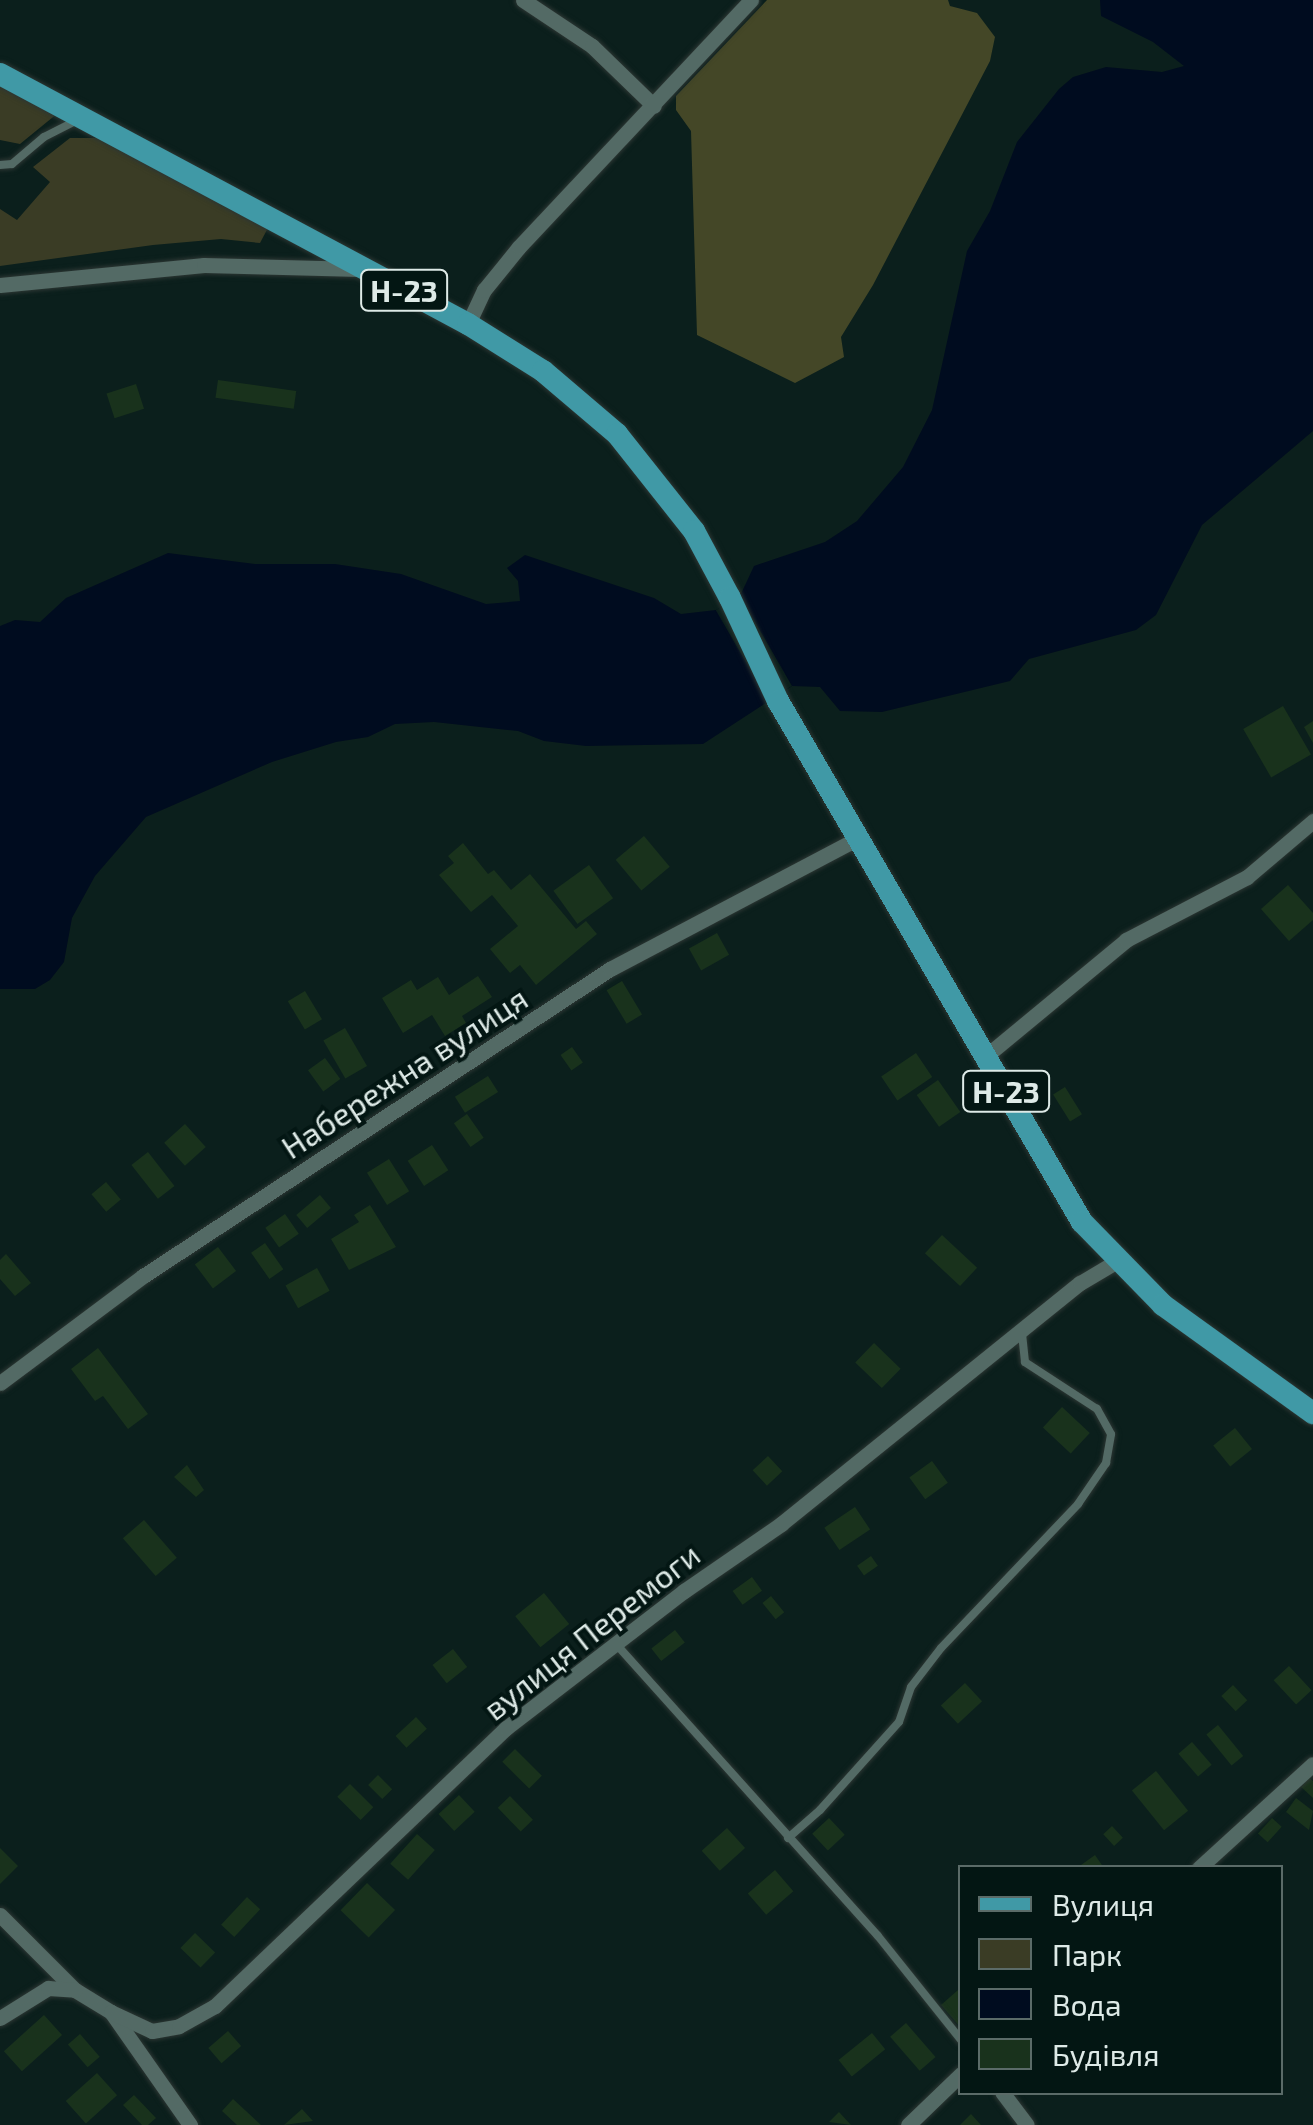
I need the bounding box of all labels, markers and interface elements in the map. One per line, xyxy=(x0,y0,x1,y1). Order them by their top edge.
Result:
road number: Н-23 xyxy=(359,265,449,315)
street label: Набережна вулиця xyxy=(274,978,534,1166)
road number: Н-23 xyxy=(961,1066,1051,1116)
street label: вулиця Перемоги xyxy=(475,1535,707,1727)
legend xyxy=(958,1865,1283,2095)
text: Вулиця xyxy=(1052,1886,1154,1922)
text: Парк xyxy=(1052,1936,1122,1972)
text: Вода xyxy=(1052,1986,1122,2022)
text: Будівля xyxy=(1052,2036,1159,2072)

